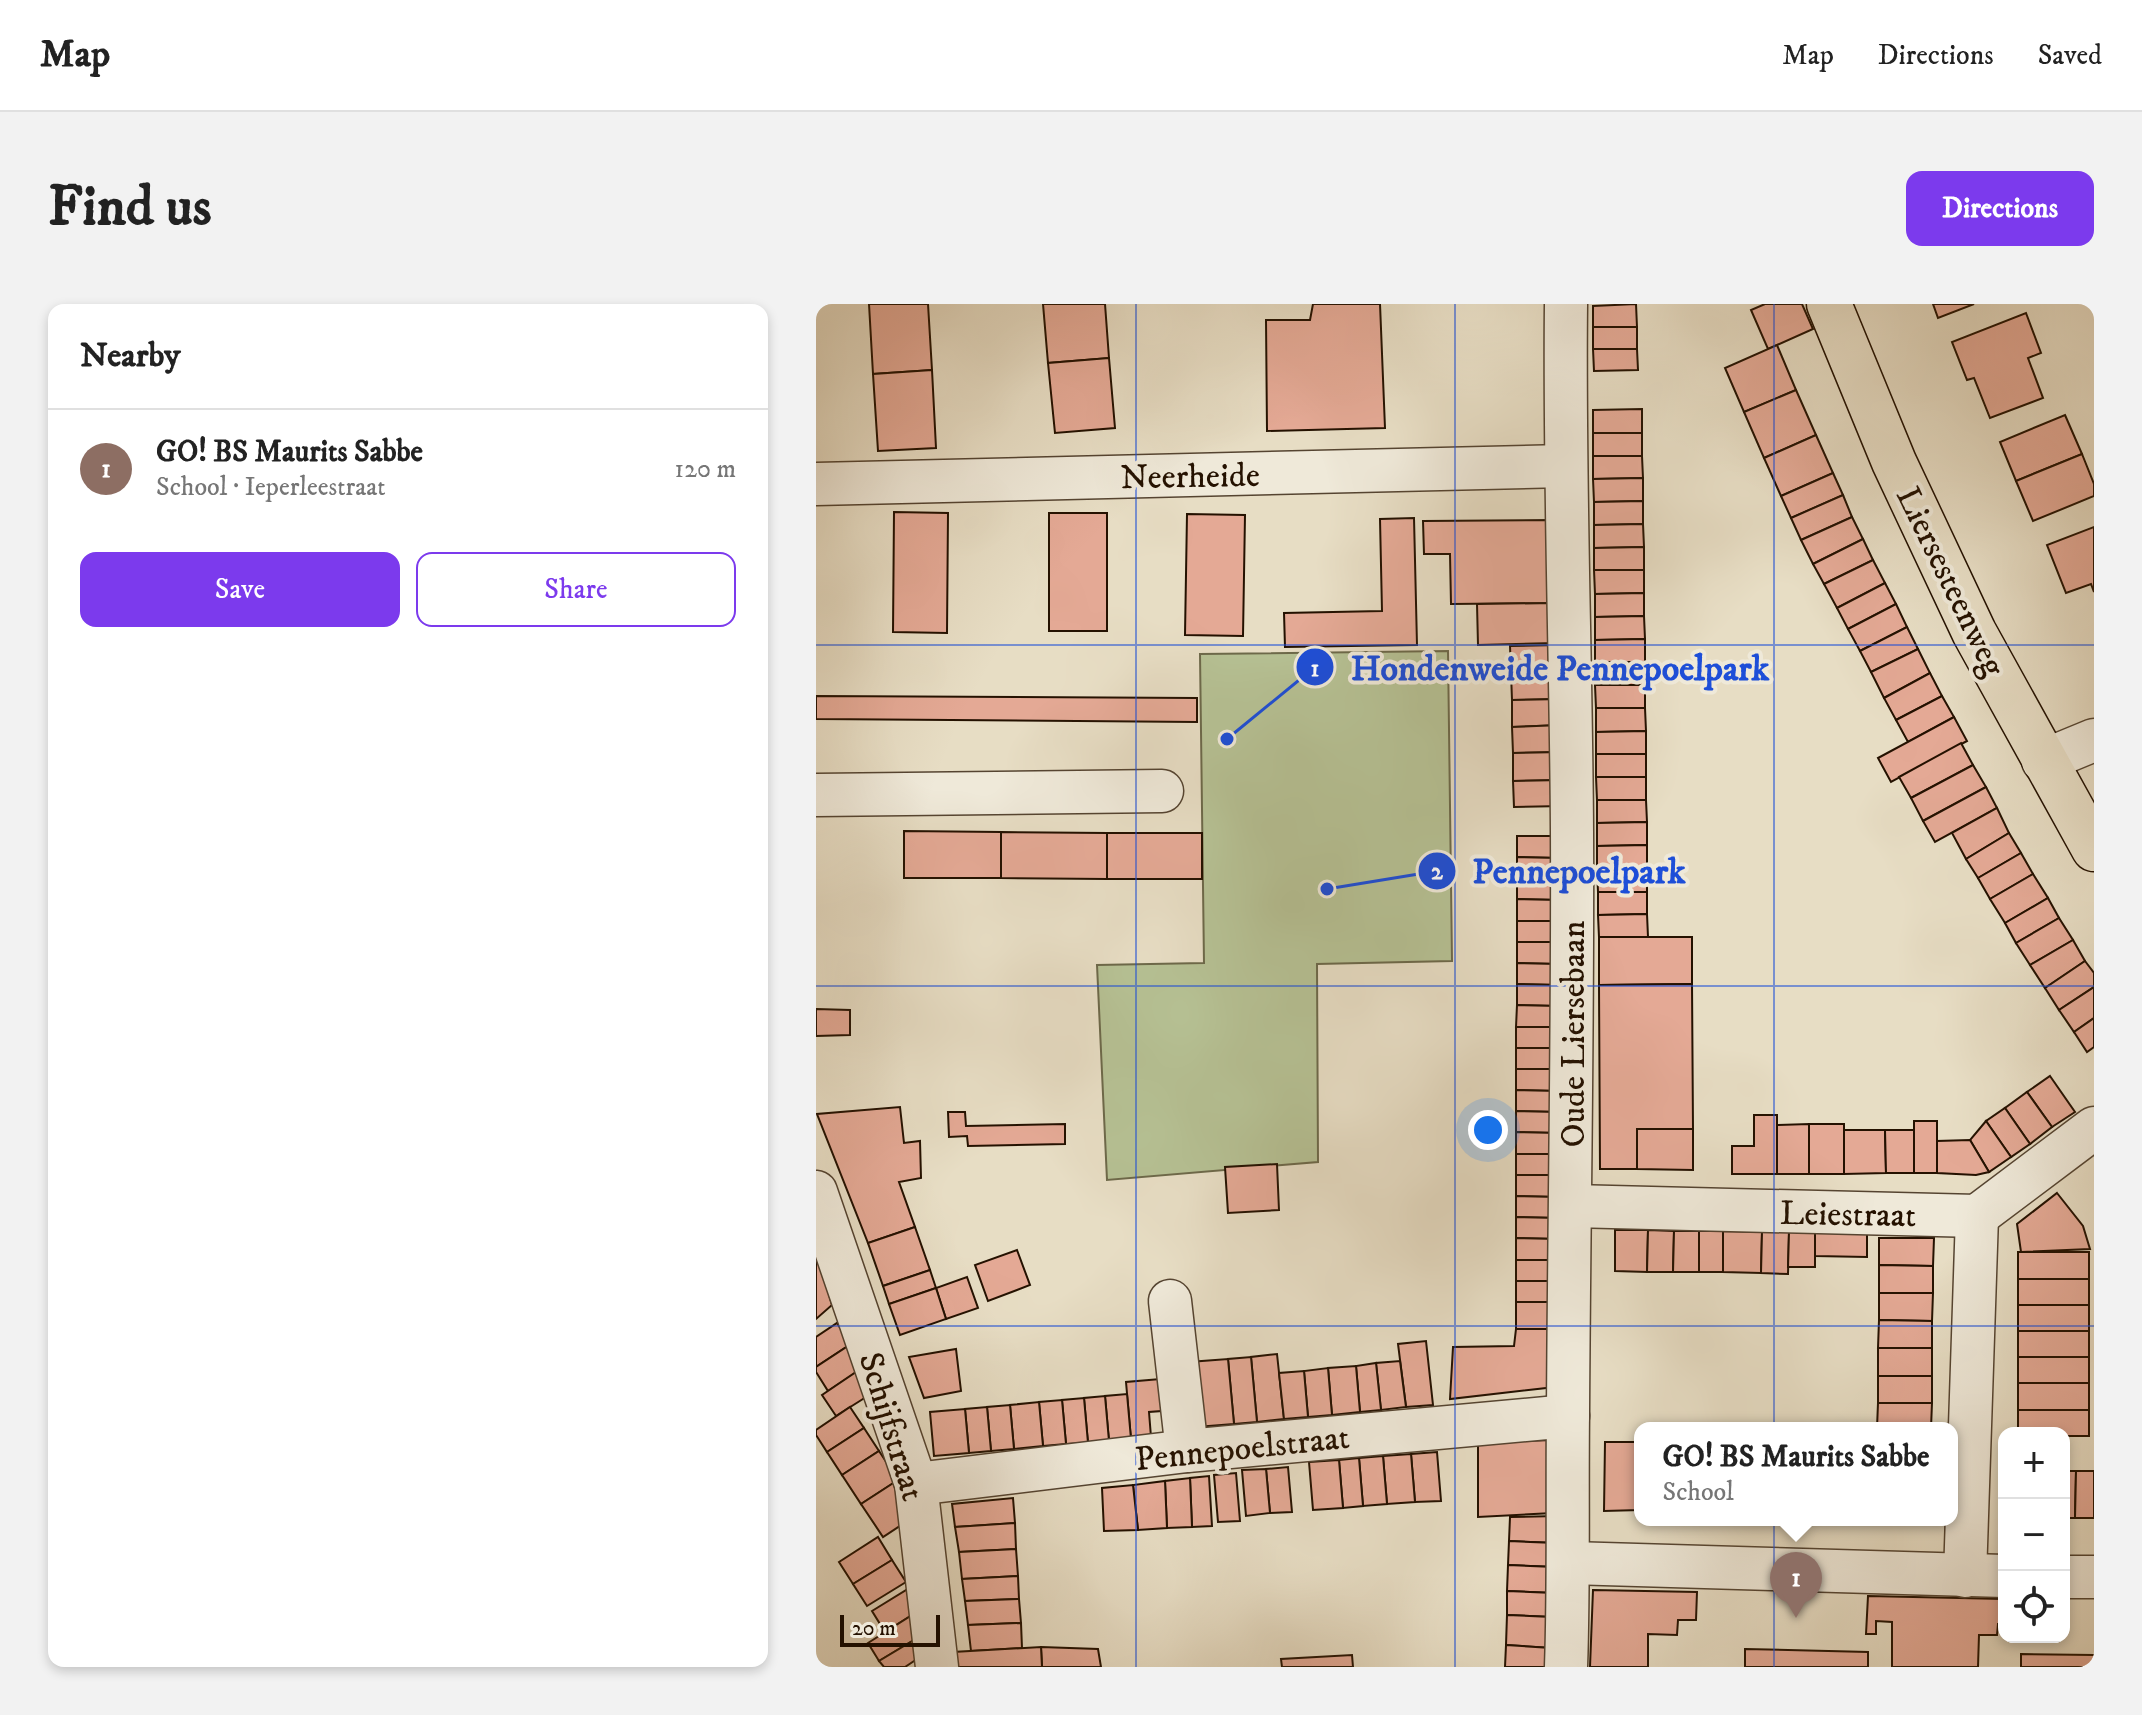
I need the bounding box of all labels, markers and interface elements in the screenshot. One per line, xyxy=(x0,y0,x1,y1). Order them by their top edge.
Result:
text: Map xyxy=(40,31,110,79)
text: Map xyxy=(1782,38,1834,73)
text: Directions xyxy=(1878,38,1994,73)
text: Saved xyxy=(2038,38,2102,73)
button: Directions xyxy=(1906,171,2094,246)
text: Find us xyxy=(48,173,212,243)
text: Nearby xyxy=(80,335,181,377)
text: GO! BS Maurits Sabbe xyxy=(156,434,423,471)
text: 1 xyxy=(101,453,111,486)
text: 120 m xyxy=(675,453,736,486)
street label: Neerheide xyxy=(1120,455,1260,499)
text: School · Ieperleestraat xyxy=(156,471,386,504)
street label: Liersesteenweg xyxy=(1886,480,2014,684)
button: Save xyxy=(80,552,400,627)
button: Share xyxy=(416,552,736,627)
callout: Hondenweide Pennepoelpark xyxy=(1295,637,1785,697)
text: Hondenweide Pennepoelpark xyxy=(1351,647,1770,692)
text: 1 xyxy=(1311,654,1320,684)
callout: Pennepoelpark xyxy=(1417,841,1702,901)
text: Pennepoelpark xyxy=(1472,850,1687,895)
text: 2 xyxy=(1431,857,1444,887)
street label: Oude Liersebaan xyxy=(1553,920,1595,1147)
your location xyxy=(1468,1110,1508,1150)
street label: Leiestraat xyxy=(1780,1193,1916,1237)
street label: Schijfstraat xyxy=(849,1347,934,1506)
street label: Pennepoelstraat xyxy=(1133,1417,1352,1481)
popup xyxy=(1634,1422,1958,1526)
map controls xyxy=(1998,1427,2070,1643)
button: + xyxy=(1998,1427,2070,1499)
text: GO! BS Maurits Sabbe xyxy=(1663,1439,1929,1476)
text: School xyxy=(1663,1476,1734,1509)
button: − xyxy=(1998,1499,2070,1571)
pin: 1 xyxy=(1770,1552,1822,1618)
button: locate xyxy=(1998,1571,2070,1643)
scale bar xyxy=(840,1611,940,1647)
text: 20 m xyxy=(852,1615,896,1642)

